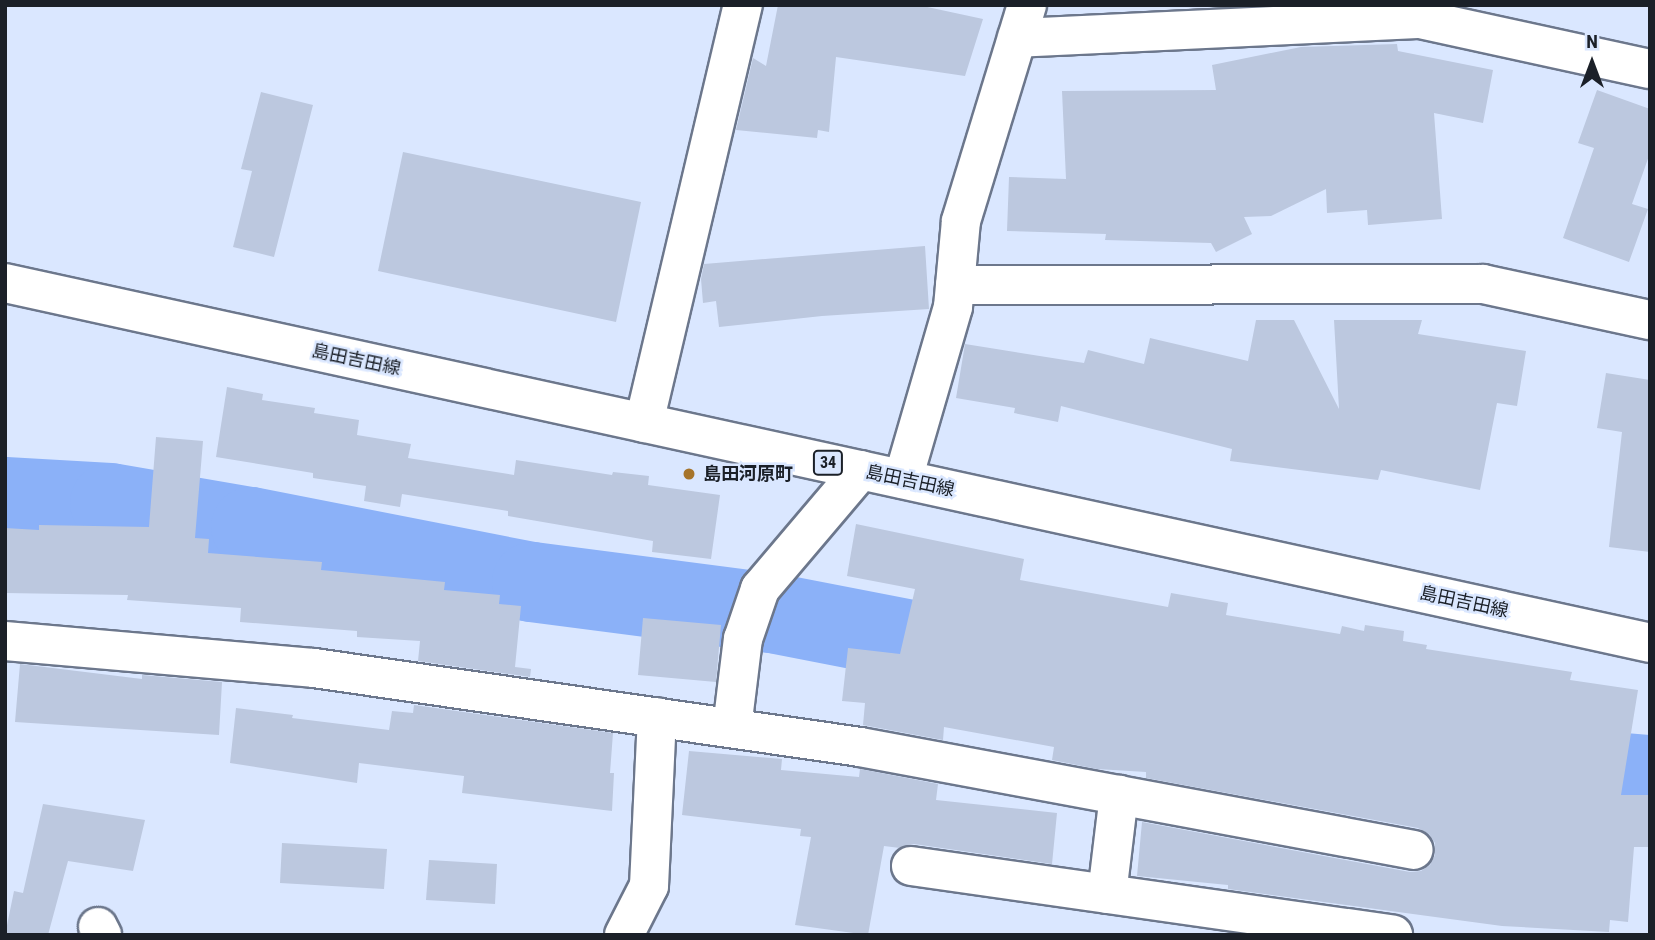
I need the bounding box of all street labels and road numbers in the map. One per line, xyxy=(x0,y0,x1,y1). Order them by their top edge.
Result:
street label: 島田吉田線 xyxy=(310,340,402,380)
road number: 34 xyxy=(812,450,844,476)
street label: 島田吉田線 xyxy=(864,461,956,501)
street label: 島田吉田線 xyxy=(1418,582,1510,622)

